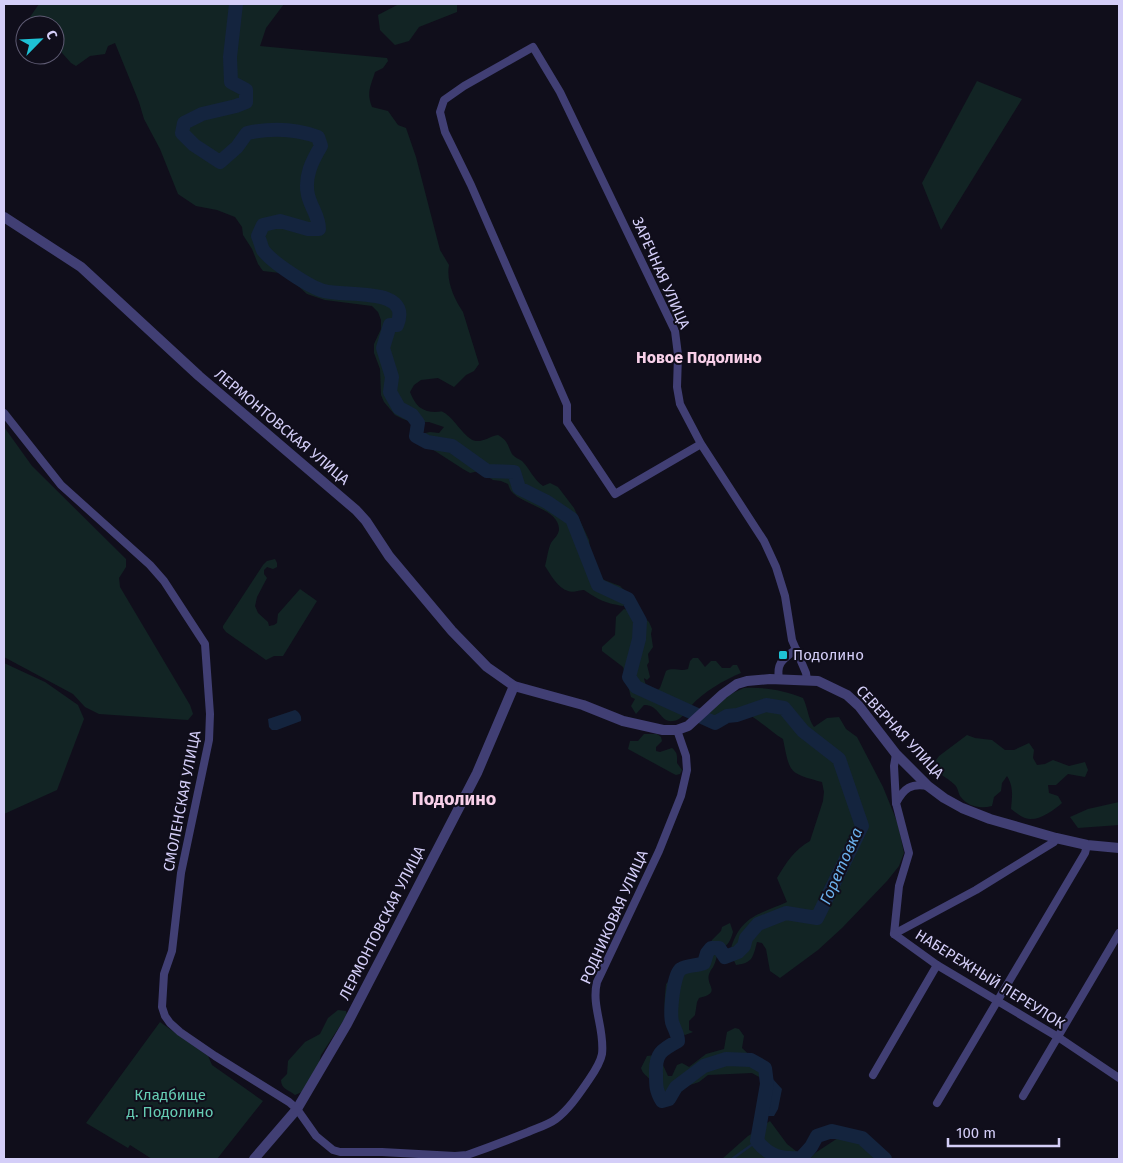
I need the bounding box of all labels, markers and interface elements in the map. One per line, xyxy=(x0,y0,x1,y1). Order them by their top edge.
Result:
north arrow xyxy=(15,15,65,65)
text: С xyxy=(42,28,61,42)
street label: ЗАРЕЧНАЯ УЛИЦА xyxy=(628,214,694,332)
district label: Новое Подолино xyxy=(636,348,762,367)
street label: ЛЕРМОНТОВСКАЯ УЛИЦА xyxy=(211,365,353,489)
place label: Подолино xyxy=(793,646,864,664)
marker: Подолино xyxy=(777,649,789,661)
street label: СЕВЕРНАЯ УЛИЦА xyxy=(852,682,948,783)
street label: СМОЛЕНСКАЯ УЛИЦА xyxy=(159,729,205,873)
district label: Подолино xyxy=(412,788,496,810)
water label: Горетовка xyxy=(816,825,866,907)
street label: ЛЕРМОНТОВСКАЯ УЛИЦА xyxy=(335,843,429,1003)
street label: РОДНИКОВАЯ УЛИЦА xyxy=(576,847,652,987)
street label: НАБЕРЕЖНЫЙ ПЕРЕУЛОК xyxy=(912,926,1068,1033)
park label: Кладбище д. Подолино xyxy=(126,1086,214,1121)
scale bar xyxy=(948,1116,1059,1148)
text: 100 m xyxy=(956,1124,996,1142)

